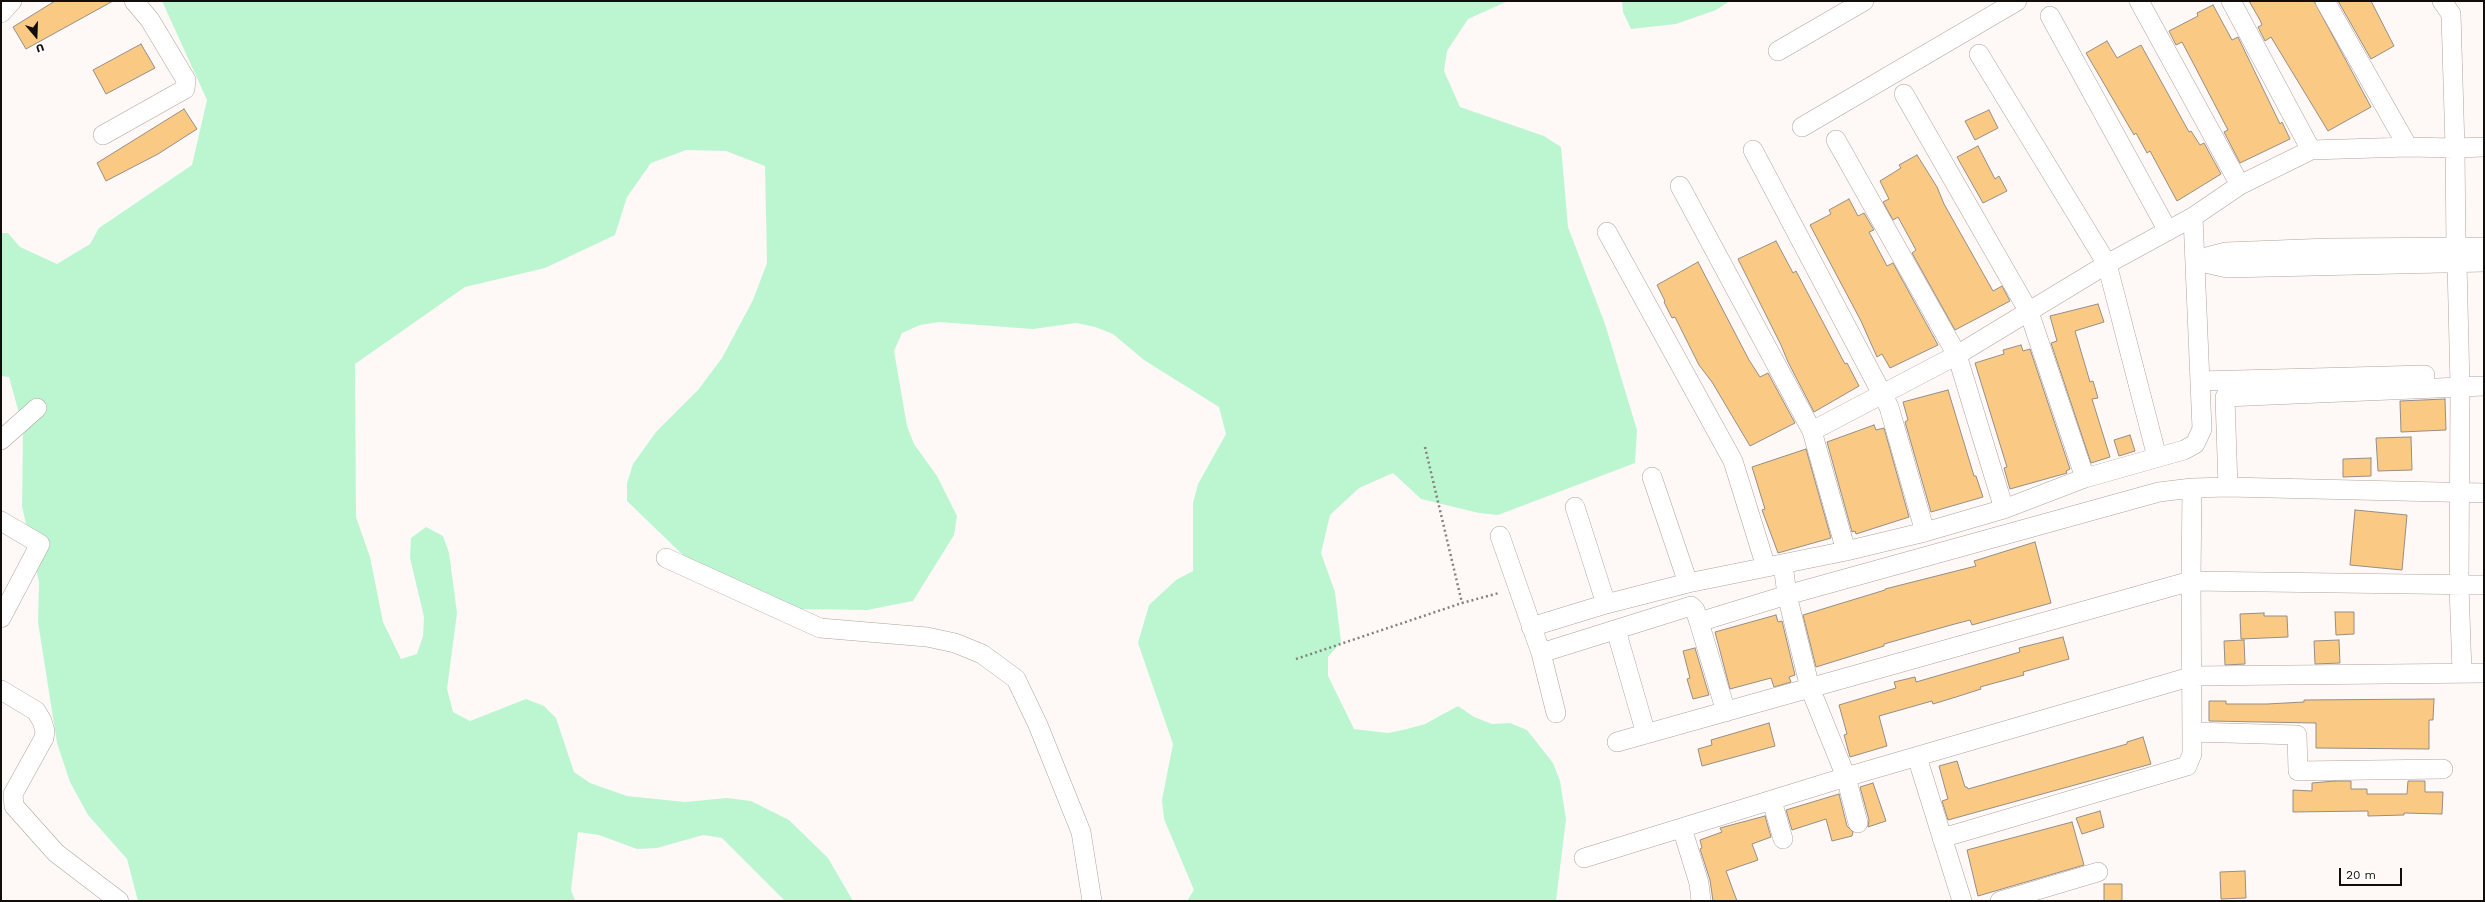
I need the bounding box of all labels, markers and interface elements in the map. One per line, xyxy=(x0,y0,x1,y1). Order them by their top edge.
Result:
north arrow xyxy=(16,16,56,56)
text: U xyxy=(34,40,46,55)
scale bar xyxy=(2341,860,2404,886)
text: 20 m xyxy=(2346,868,2376,882)

